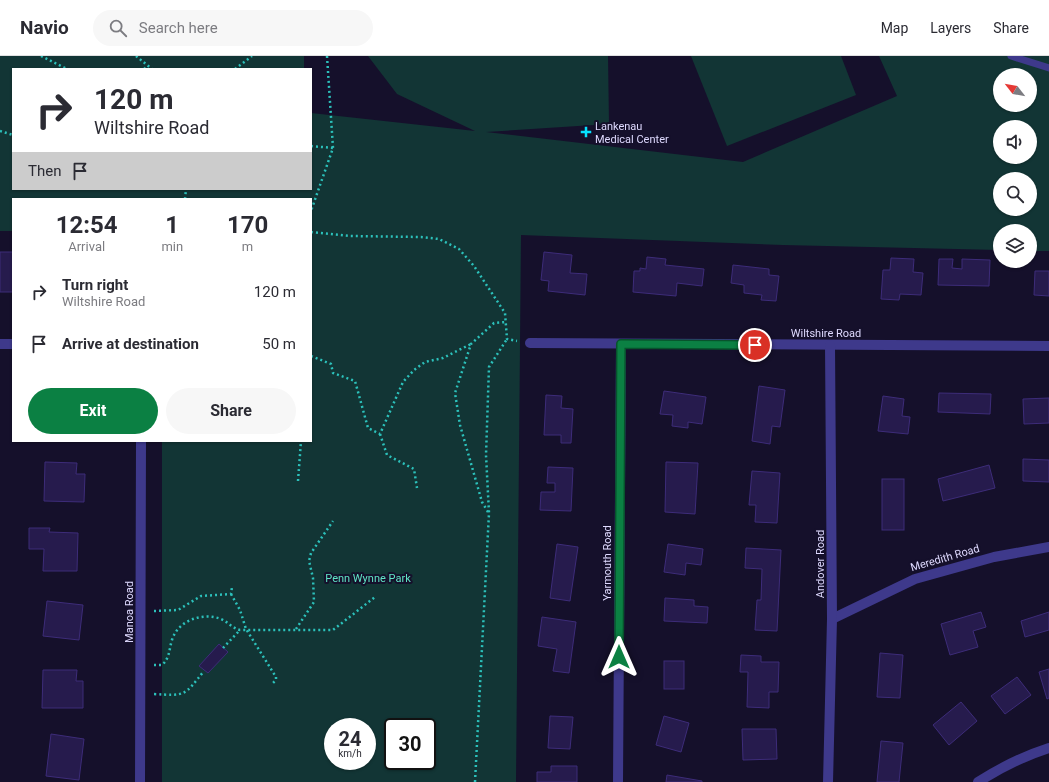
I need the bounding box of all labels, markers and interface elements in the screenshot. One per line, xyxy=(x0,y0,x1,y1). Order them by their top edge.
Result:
search box xyxy=(93,10,373,46)
text: Navio xyxy=(20,16,69,39)
icon: search xyxy=(107,17,129,39)
text: Search here xyxy=(139,19,218,37)
text: Map xyxy=(881,20,908,36)
text: Layers xyxy=(930,20,971,36)
text: Share xyxy=(993,20,1029,36)
north arrow xyxy=(993,68,1037,112)
map controls xyxy=(993,68,1037,268)
text: 120 m xyxy=(94,83,173,116)
icon: right xyxy=(28,84,80,136)
text: Wiltshire Road xyxy=(94,117,209,138)
place label: Lankenau Medical Center xyxy=(595,120,669,146)
button: sound xyxy=(993,120,1037,164)
marker: Lankenau Medical Center xyxy=(580,126,592,138)
icon: arrive xyxy=(69,160,91,182)
text: Then xyxy=(28,162,61,180)
button: search xyxy=(993,172,1037,216)
text: 12:54 xyxy=(56,211,118,239)
text: 1 xyxy=(165,211,179,239)
text: 170 xyxy=(227,211,268,239)
button: layers xyxy=(993,224,1037,268)
text: Arrival xyxy=(68,239,105,254)
text: min xyxy=(161,239,183,254)
text: m xyxy=(242,239,253,254)
text: Turn right xyxy=(62,276,128,294)
icon: right xyxy=(28,281,50,303)
text: 120 m xyxy=(254,283,296,301)
text: Wiltshire Road xyxy=(62,294,145,309)
street label: Wiltshire Road xyxy=(791,327,861,340)
pin xyxy=(738,328,772,362)
icon: arrive xyxy=(28,333,50,355)
icon: arrive xyxy=(744,334,766,356)
text: Arrive at destination xyxy=(62,335,199,353)
text: 50 m xyxy=(262,335,296,353)
button: Exit xyxy=(28,388,158,434)
button: Share xyxy=(166,388,296,434)
street label: Yarmouth Road xyxy=(601,525,614,601)
street label: Andover Road xyxy=(814,530,827,598)
street label: Meredith Road xyxy=(909,542,981,574)
park label: Penn Wynne Park xyxy=(325,572,411,585)
street label: Manoa Road xyxy=(123,581,136,643)
position arrow xyxy=(598,636,640,678)
speed limit sign: 30 xyxy=(384,718,436,770)
text: 24 xyxy=(339,727,361,751)
text: km/h xyxy=(338,748,362,759)

